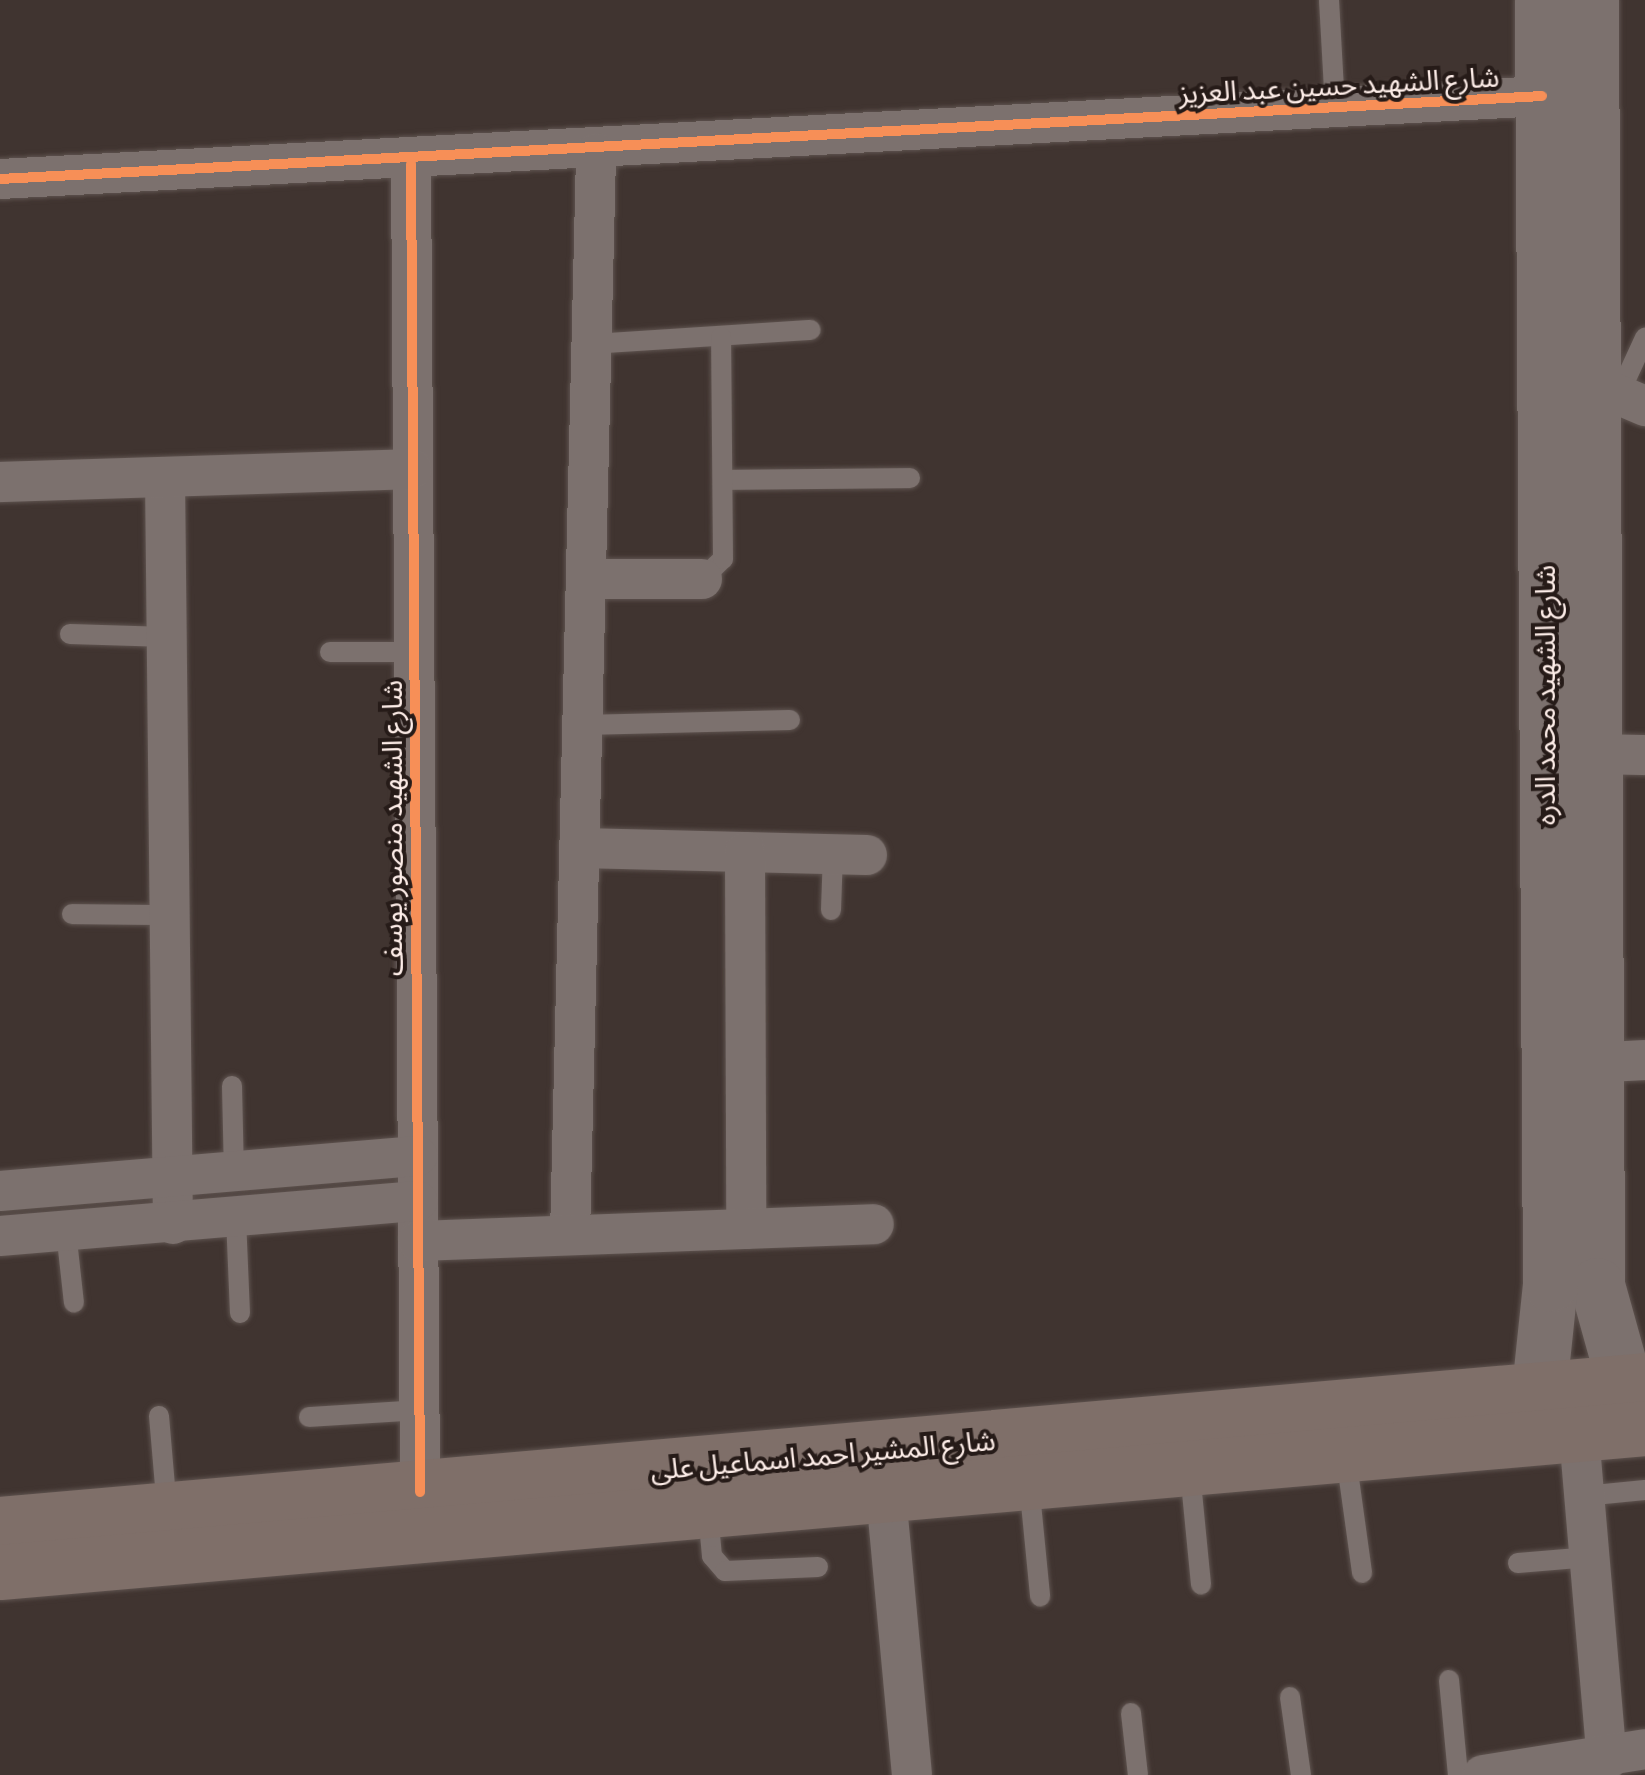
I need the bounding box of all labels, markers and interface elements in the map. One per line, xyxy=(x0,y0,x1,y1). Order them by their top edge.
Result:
street label: شارع الشهيد حسين عبد العزيز xyxy=(1178,61,1500,111)
street label: شارع الشهيد محمد الدره xyxy=(1529,565,1563,825)
street label: شارع الشهيد منصور يوسف xyxy=(376,680,410,976)
street label: شارع المشير احمد اسماعيل على xyxy=(649,1424,997,1488)

